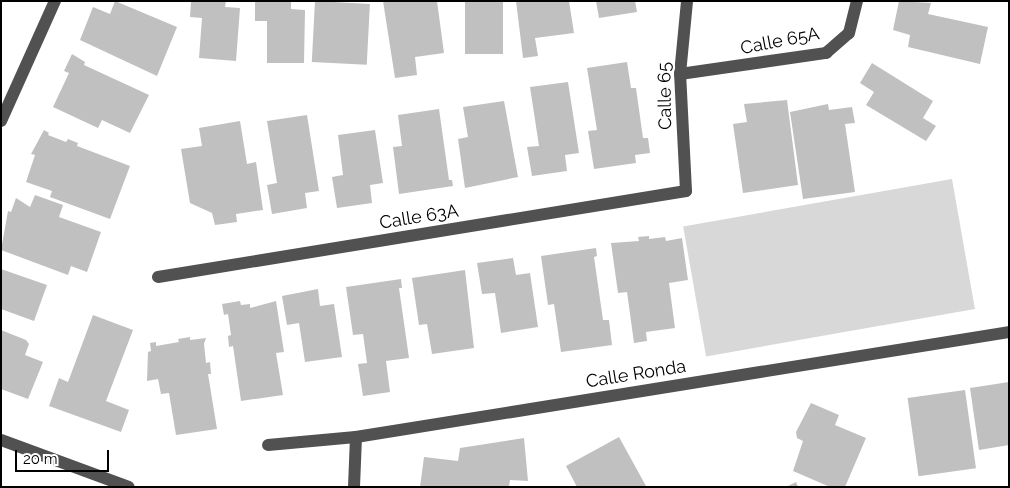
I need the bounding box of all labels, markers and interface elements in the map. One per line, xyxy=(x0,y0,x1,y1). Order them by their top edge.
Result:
street label: Calle 65A xyxy=(739,23,821,59)
street label: Calle 65 xyxy=(654,62,676,130)
street label: Calle 63A xyxy=(378,200,460,234)
street label: Calle Ronda xyxy=(585,355,687,393)
scale bar xyxy=(18,440,111,472)
text: 20 m xyxy=(23,450,58,468)

